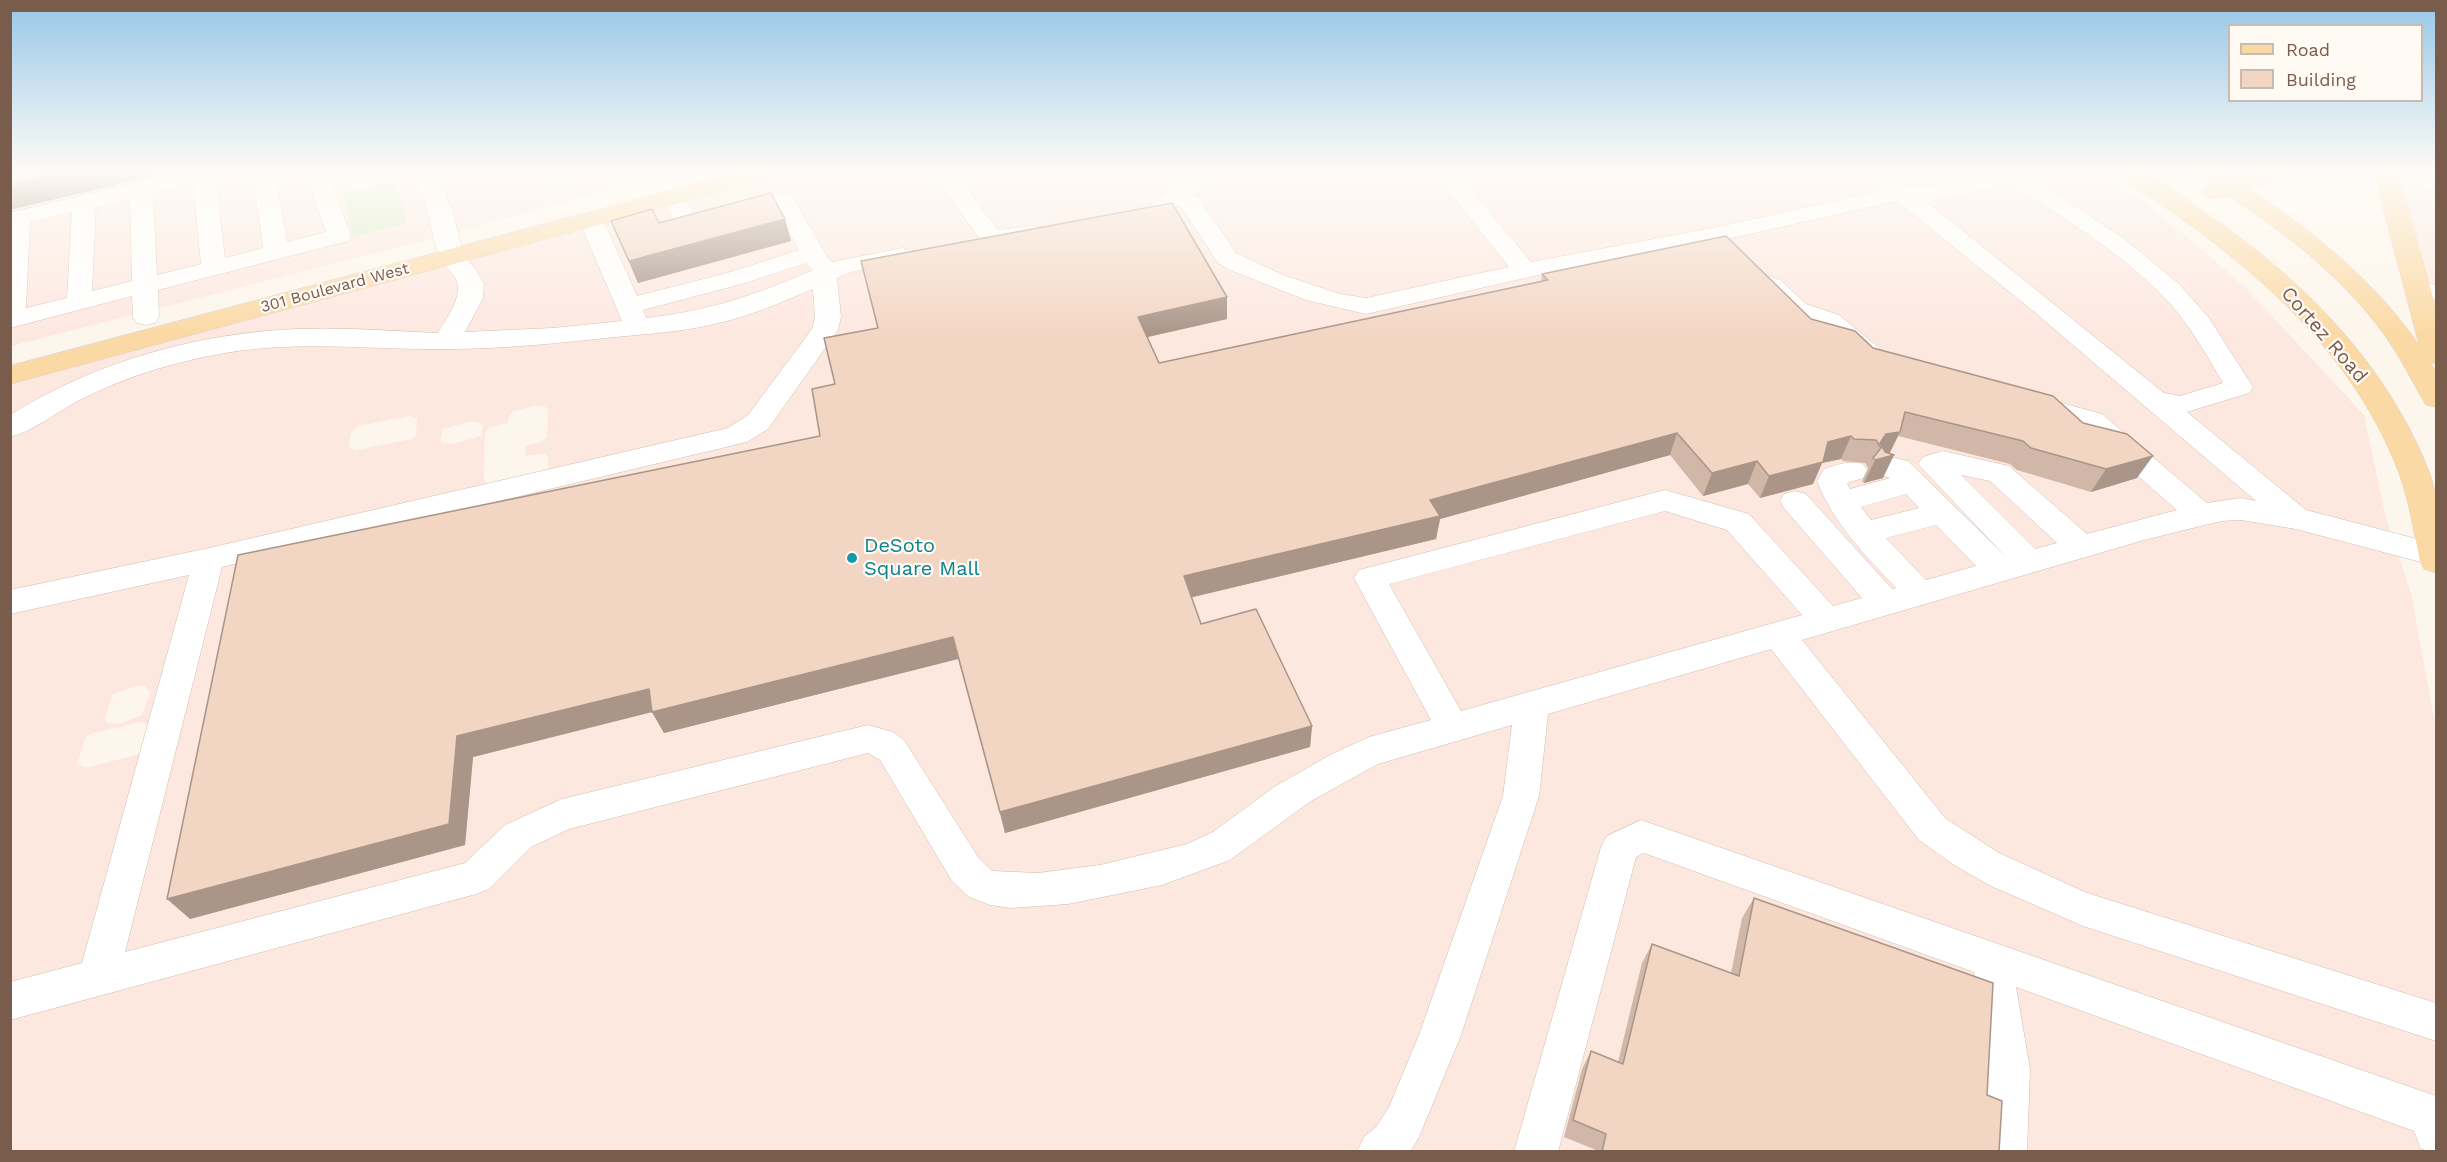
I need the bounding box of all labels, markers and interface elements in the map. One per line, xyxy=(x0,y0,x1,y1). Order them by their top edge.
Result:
legend xyxy=(2228,24,2423,102)
text: Road xyxy=(2286,39,2330,60)
text: Building xyxy=(2286,69,2356,90)
street label: 301 Boulevard West xyxy=(259,259,411,317)
street label: Cortez Road xyxy=(2276,282,2372,388)
place label: DeSoto Square Mall xyxy=(864,534,980,581)
marker: DeSoto Square Mall xyxy=(845,551,859,565)

